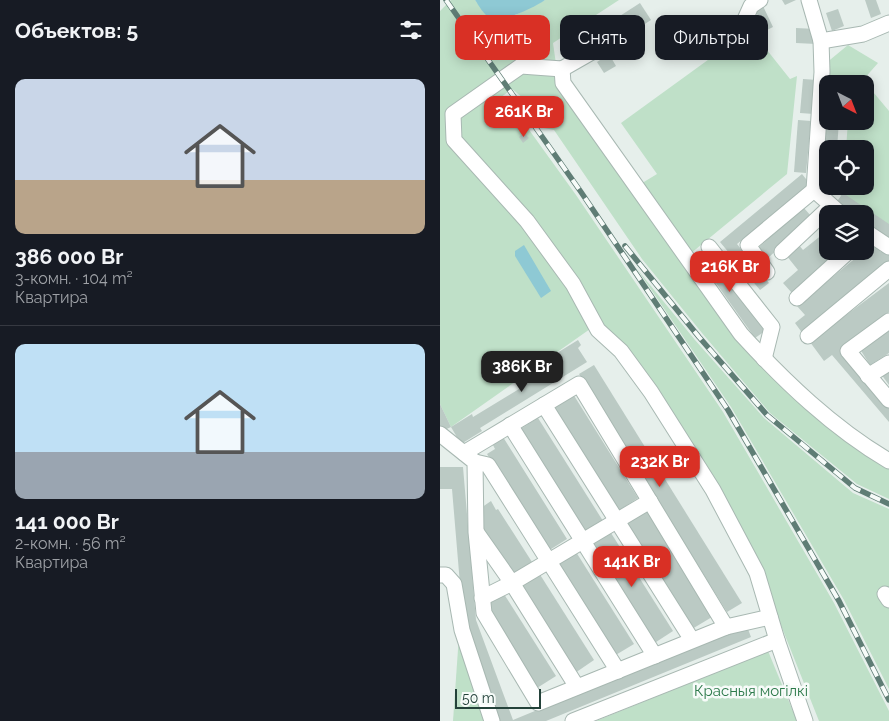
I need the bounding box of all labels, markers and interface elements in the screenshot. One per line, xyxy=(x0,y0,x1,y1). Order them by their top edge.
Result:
chip: Купить xyxy=(455,15,550,60)
chip: Снять xyxy=(560,15,645,60)
chip: Фильтры xyxy=(655,15,768,60)
icon: filters xyxy=(397,16,425,44)
text: Объектов: 5 xyxy=(15,18,138,43)
north arrow xyxy=(819,75,874,130)
map controls xyxy=(819,75,874,260)
pin: 261K Br xyxy=(478,96,570,138)
text: 261K Br xyxy=(495,102,553,121)
icon: home xyxy=(175,111,265,201)
button: locate xyxy=(819,140,874,195)
button: layers xyxy=(819,205,874,260)
text: 386 000 Br xyxy=(15,244,123,269)
pin: 216K Br xyxy=(684,250,776,293)
text: 216K Br xyxy=(701,257,759,276)
text: 3-комн. · 104 m² xyxy=(15,269,133,288)
text: Квартира xyxy=(15,288,88,307)
pin: 386K Br xyxy=(476,350,568,393)
text: 386K Br xyxy=(492,357,552,376)
icon: home xyxy=(175,377,265,467)
pin: 232K Br xyxy=(614,446,706,488)
text: 232K Br xyxy=(631,452,689,471)
text: 141 000 Br xyxy=(15,509,119,534)
text: 2-комн. · 56 m² xyxy=(15,534,126,553)
pin: 141K Br xyxy=(586,546,678,588)
text: 141K Br xyxy=(604,552,660,571)
text: Квартира xyxy=(15,553,88,572)
park label: Красныя могілкі xyxy=(694,682,808,700)
scale bar xyxy=(455,686,541,709)
text: 50 m xyxy=(462,690,495,706)

